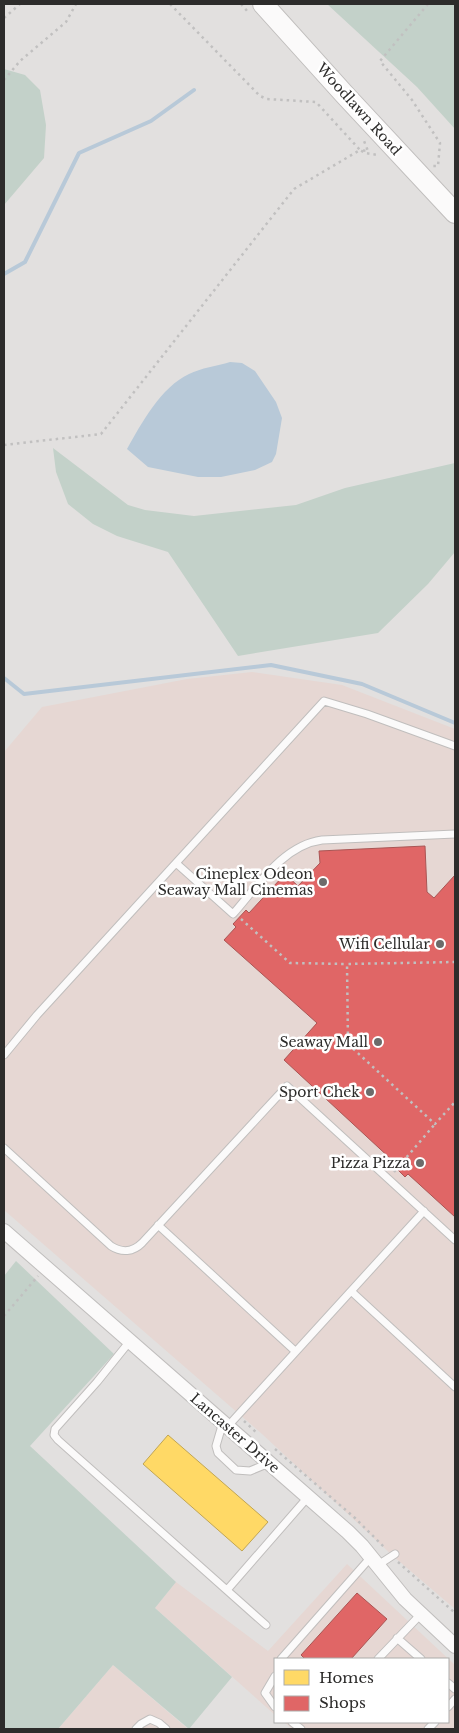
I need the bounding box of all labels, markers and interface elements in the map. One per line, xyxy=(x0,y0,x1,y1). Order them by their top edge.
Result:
street label: Woodlawn Road xyxy=(312,58,406,159)
place label: Cineplex Odeon Seaway Mall Cinemas xyxy=(158,865,313,899)
marker: Cineplex Odeon Seaway Mall Cinemas xyxy=(317,876,329,888)
place label: Wifi Cellular xyxy=(338,935,430,953)
marker: Wifi Cellular xyxy=(434,938,446,950)
place label: Seaway Mall xyxy=(280,1033,368,1051)
marker: Seaway Mall xyxy=(372,1036,384,1048)
place label: Sport Chek xyxy=(279,1083,360,1101)
marker: Sport Chek xyxy=(364,1086,376,1098)
place label: Pizza Pizza xyxy=(331,1154,410,1172)
marker: Pizza Pizza xyxy=(414,1157,426,1169)
street label: Lancaster Drive xyxy=(187,1389,283,1477)
legend xyxy=(274,1658,449,1723)
text: Homes xyxy=(319,1668,374,1687)
text: Shops xyxy=(319,1693,366,1712)

